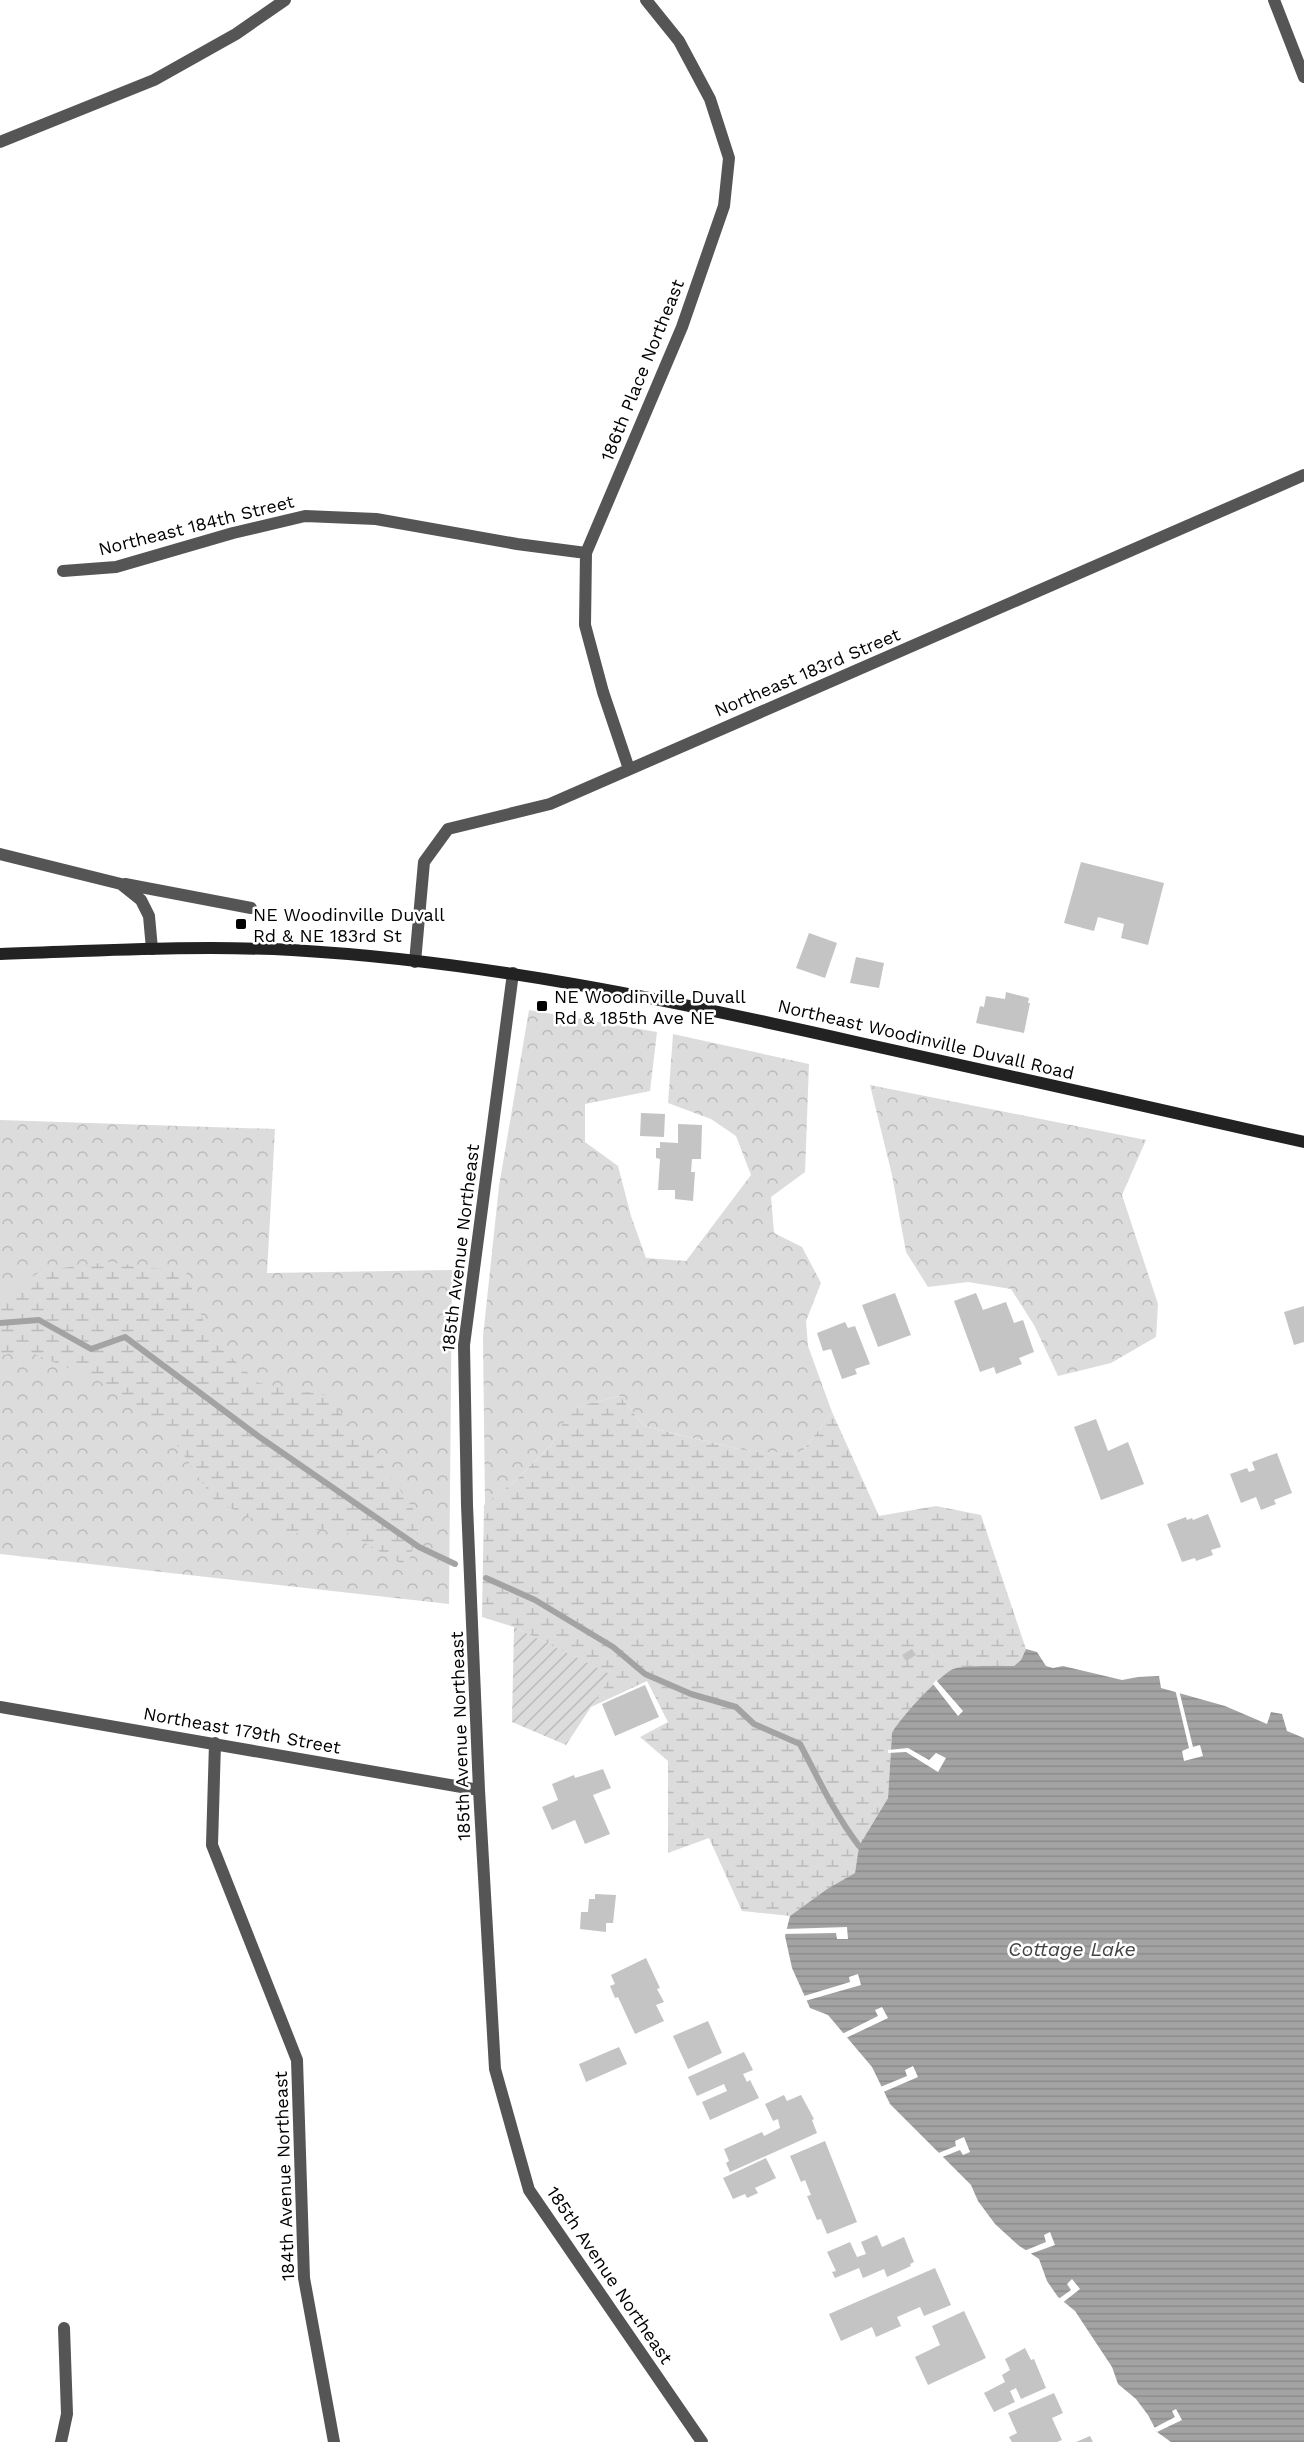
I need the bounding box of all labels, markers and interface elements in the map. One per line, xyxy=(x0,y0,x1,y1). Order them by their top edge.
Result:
street label: 186th Place Northeast xyxy=(596,276,688,464)
street label: Northeast 184th Street xyxy=(96,490,296,559)
street label: Northeast 183rd Street xyxy=(711,623,903,721)
place label: NE Woodinville Duvall Rd & NE 183rd St xyxy=(253,904,445,946)
marker: NE Woodinville Duvall Rd & NE 183rd St xyxy=(234,917,248,931)
place label: NE Woodinville Duvall Rd & 185th Ave NE xyxy=(554,986,746,1028)
street label: Northeast Woodinville Duvall Road xyxy=(776,995,1076,1083)
marker: NE Woodinville Duvall Rd & 185th Ave NE xyxy=(535,999,549,1013)
street label: 185th Avenue Northeast xyxy=(437,1142,483,1353)
street label: 185th Avenue Northeast xyxy=(446,1631,474,1841)
street label: Northeast 179th Street xyxy=(142,1702,343,1758)
water label: Cottage Lake xyxy=(1008,1937,1136,1961)
street label: 184th Avenue Northeast xyxy=(270,2070,298,2281)
street label: 185th Avenue Northeast xyxy=(543,2182,678,2368)

